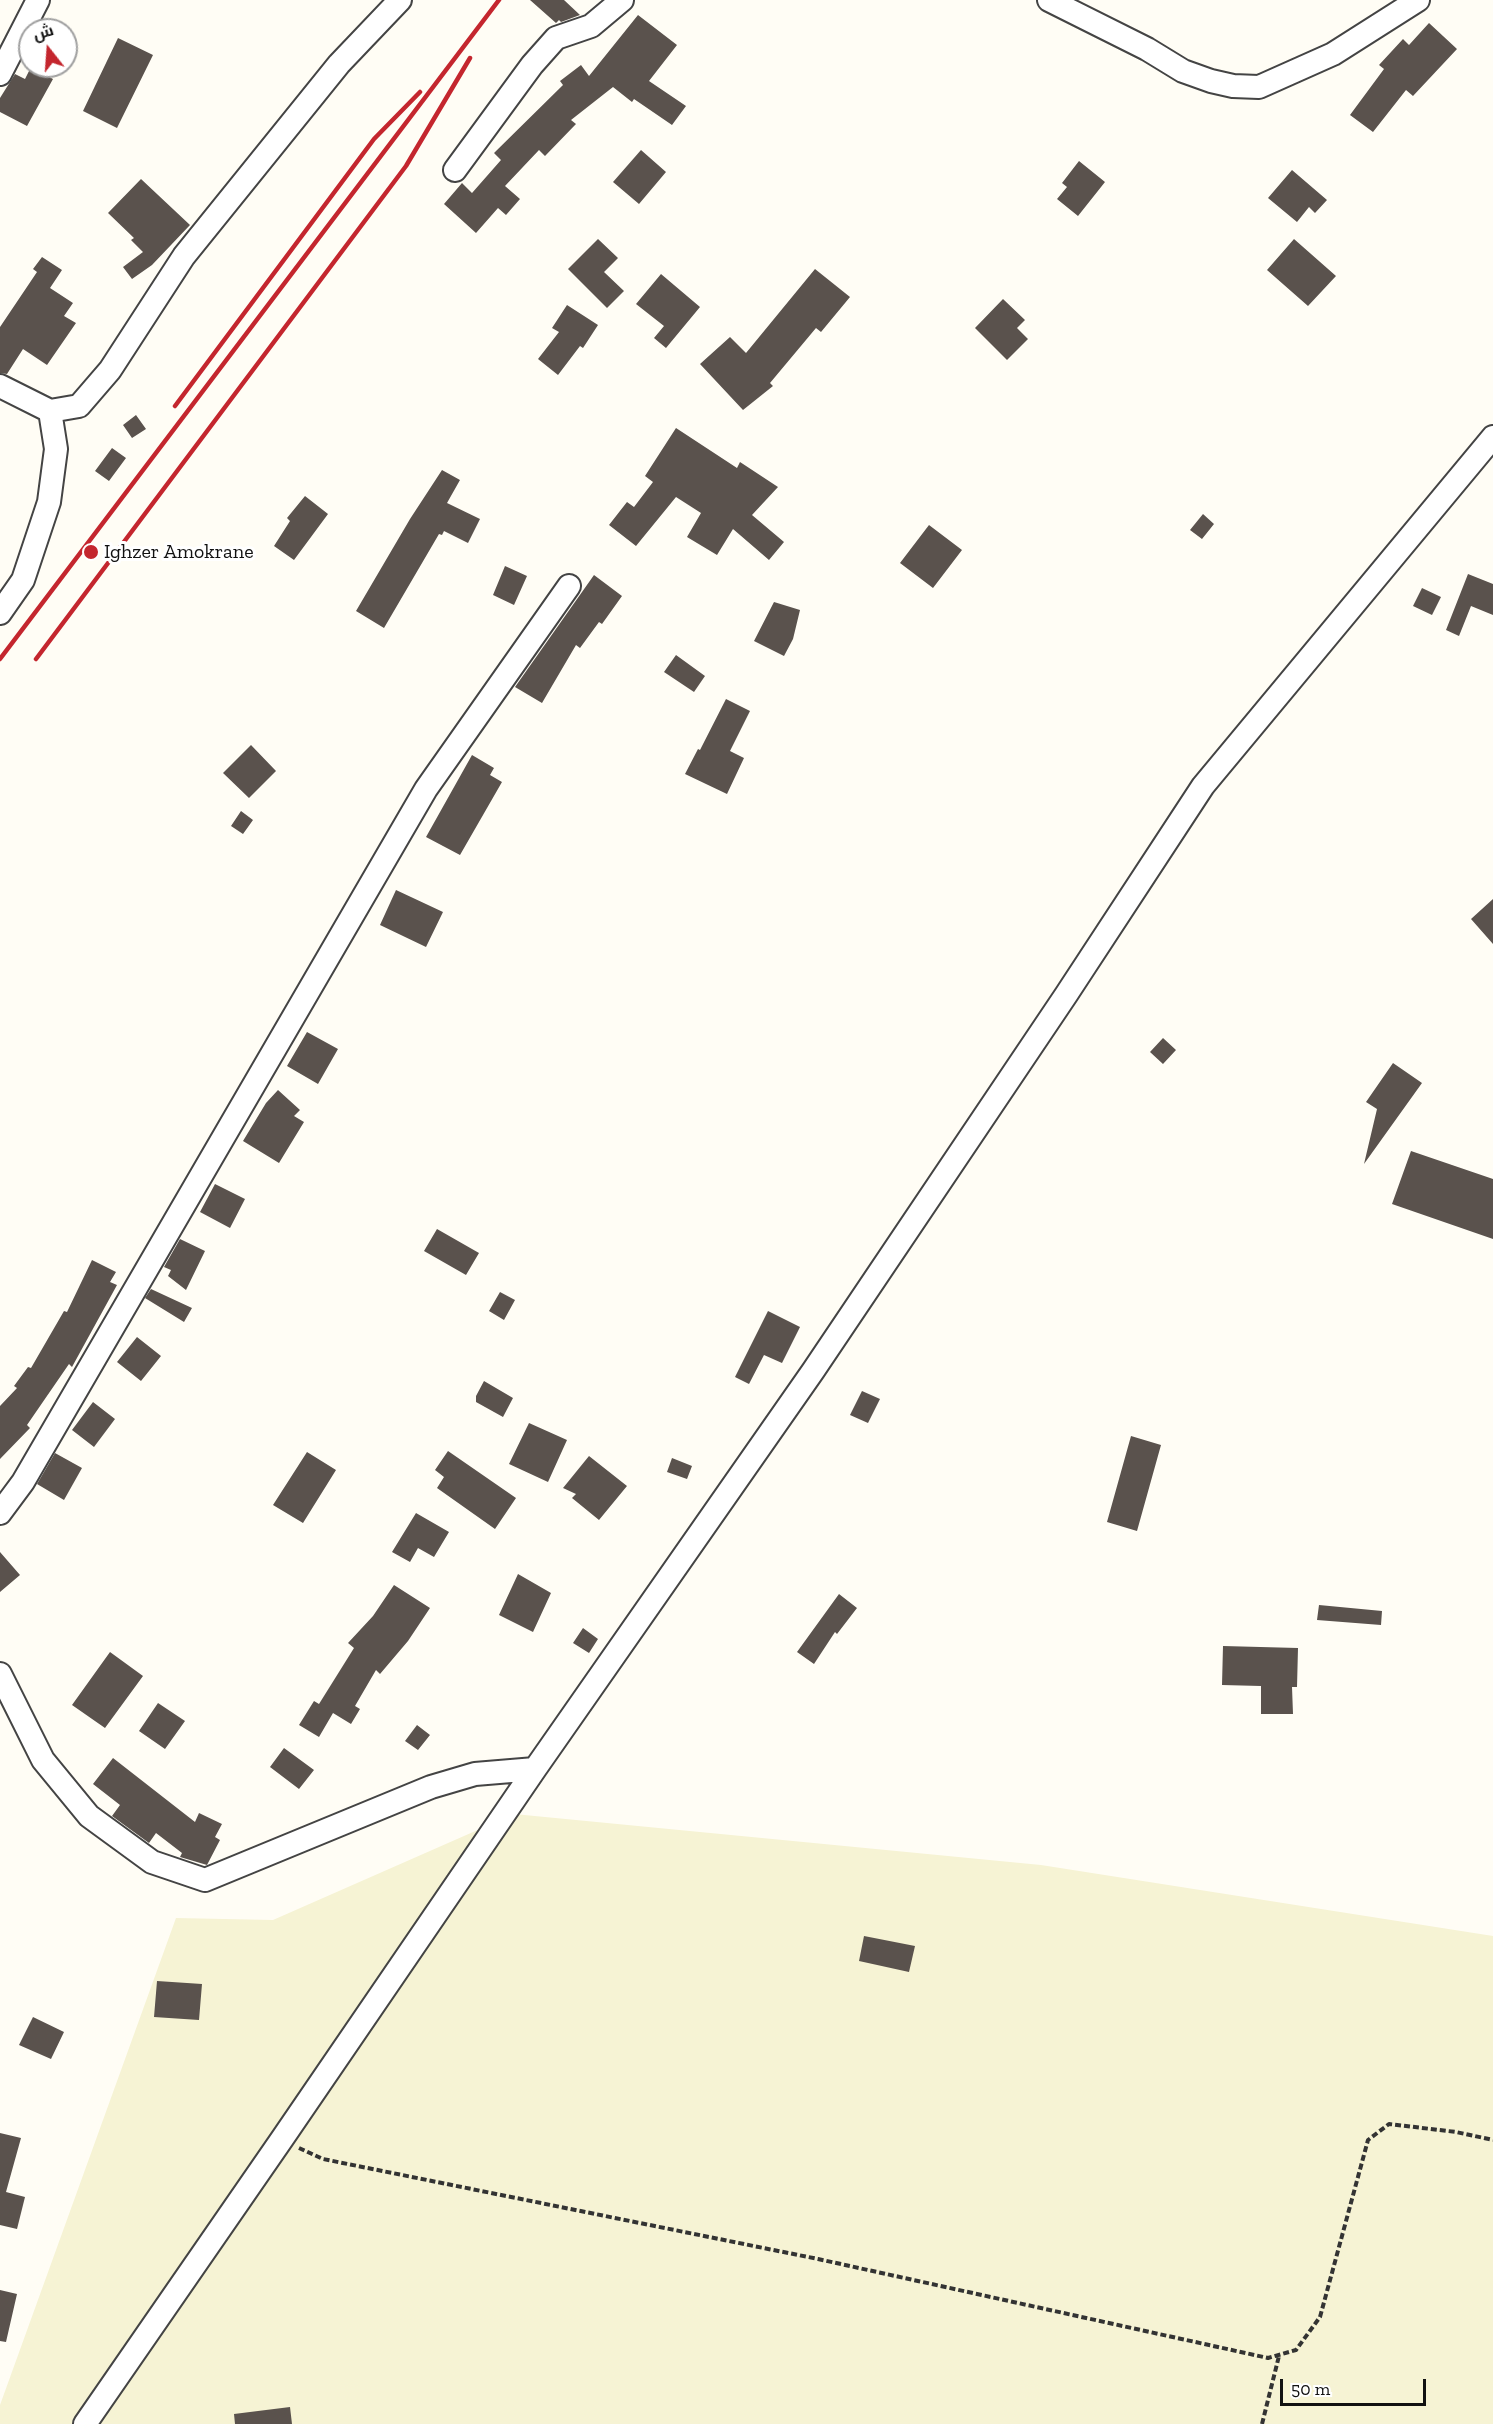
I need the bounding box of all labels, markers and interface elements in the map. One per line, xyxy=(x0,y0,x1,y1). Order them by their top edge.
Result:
north arrow xyxy=(18,18,78,78)
text: ش xyxy=(31,20,56,44)
place label: Ighzer Amokrane xyxy=(104,540,254,564)
marker: Ighzer Amokrane xyxy=(82,543,100,561)
scale bar xyxy=(1283,2367,1428,2405)
text: 50 m xyxy=(1291,2378,1330,2400)

